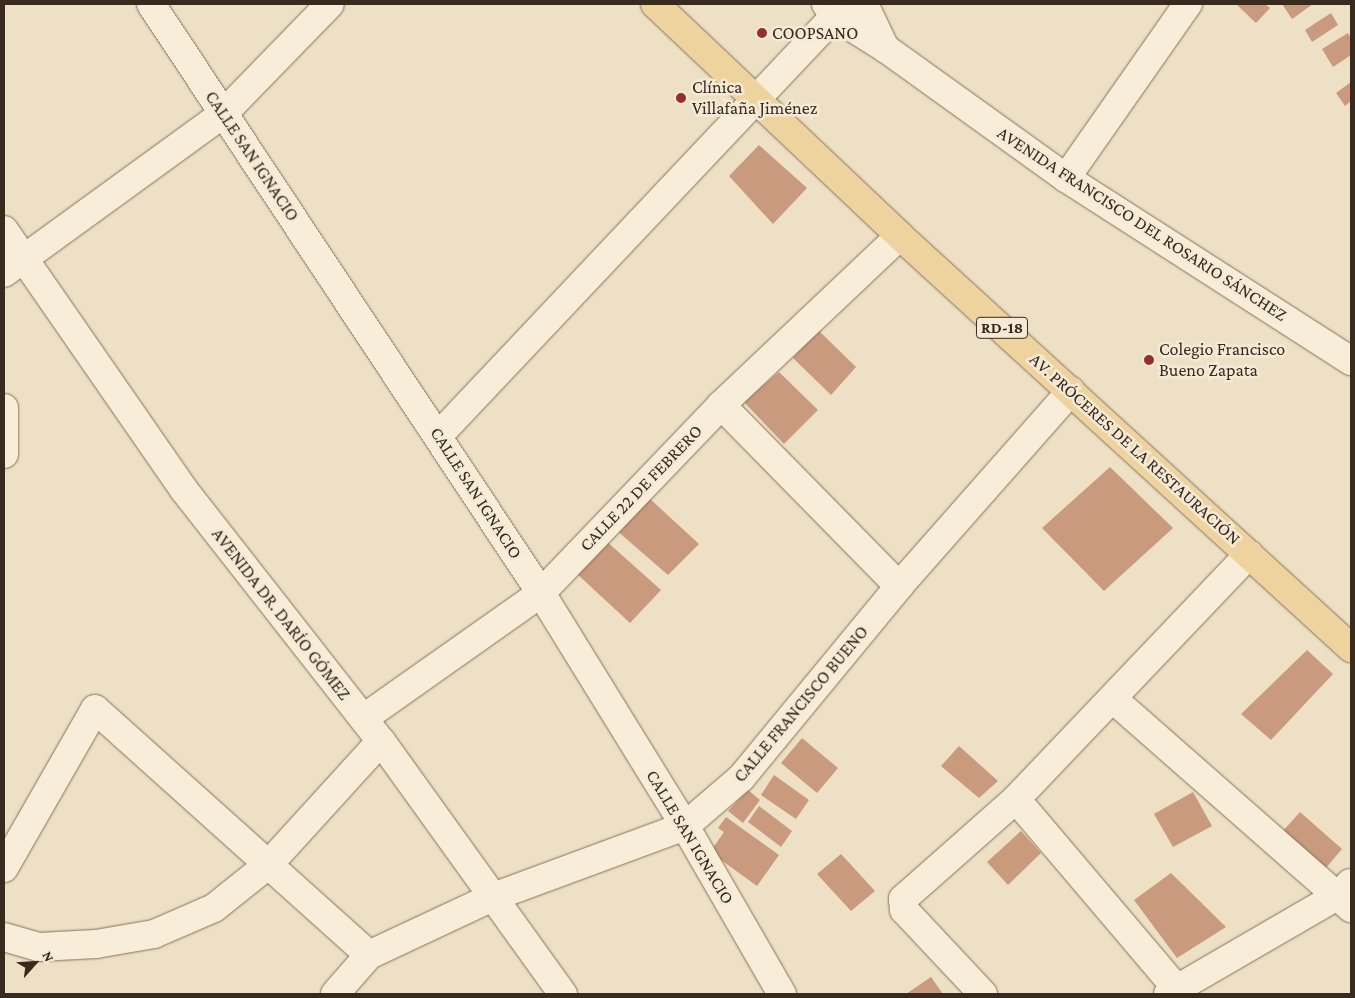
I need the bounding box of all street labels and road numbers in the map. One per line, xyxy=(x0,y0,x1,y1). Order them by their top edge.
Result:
street label: CALLE SAN IGNACIO xyxy=(200,87,304,225)
street label: AVENIDA FRANCISCO DEL ROSARIO SÁNCHEZ xyxy=(993,122,1291,326)
road number: RD-18 xyxy=(976,314,1028,342)
street label: AV. PRÓCERES DE LA RESTAURACIÓN xyxy=(1025,349,1245,549)
street label: CALLE 22 DE FEBRERO xyxy=(575,420,707,556)
street label: CALLE SAN IGNACIO xyxy=(425,423,527,563)
street label: AVENIDA DR. DARÍO GÓMEZ xyxy=(207,524,355,704)
street label: CALLE FRANCISCO BUENO xyxy=(729,621,873,787)
street label: CALLE SAN IGNACIO xyxy=(641,766,739,908)

